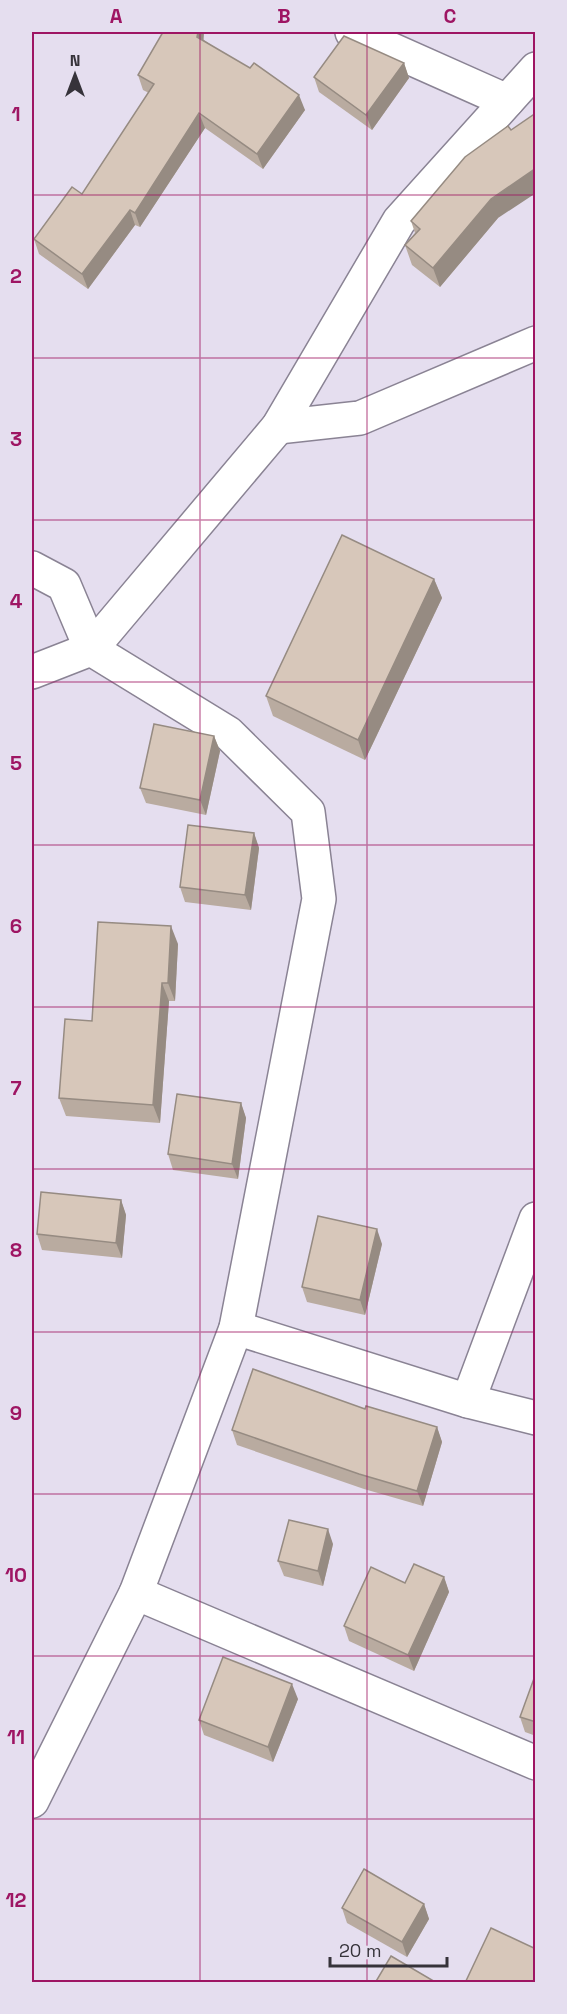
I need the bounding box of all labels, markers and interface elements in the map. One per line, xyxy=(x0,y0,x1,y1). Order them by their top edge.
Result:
text: A xyxy=(110,3,123,29)
text: B xyxy=(277,3,291,29)
text: C xyxy=(444,3,457,29)
north arrow xyxy=(45,45,105,105)
text: N xyxy=(70,50,80,71)
text: 1 xyxy=(11,101,21,127)
text: 2 xyxy=(10,263,22,289)
text: 3 xyxy=(10,426,22,452)
text: 4 xyxy=(10,588,23,614)
text: 5 xyxy=(10,750,22,776)
text: 6 xyxy=(10,913,22,939)
text: 7 xyxy=(10,1075,22,1101)
text: 8 xyxy=(10,1237,22,1263)
text: 9 xyxy=(10,1400,22,1426)
text: 10 xyxy=(5,1562,27,1588)
text: 11 xyxy=(7,1724,25,1750)
text: 12 xyxy=(6,1887,27,1913)
scale bar xyxy=(330,1930,447,1968)
text: 20 m xyxy=(339,1939,382,1962)

